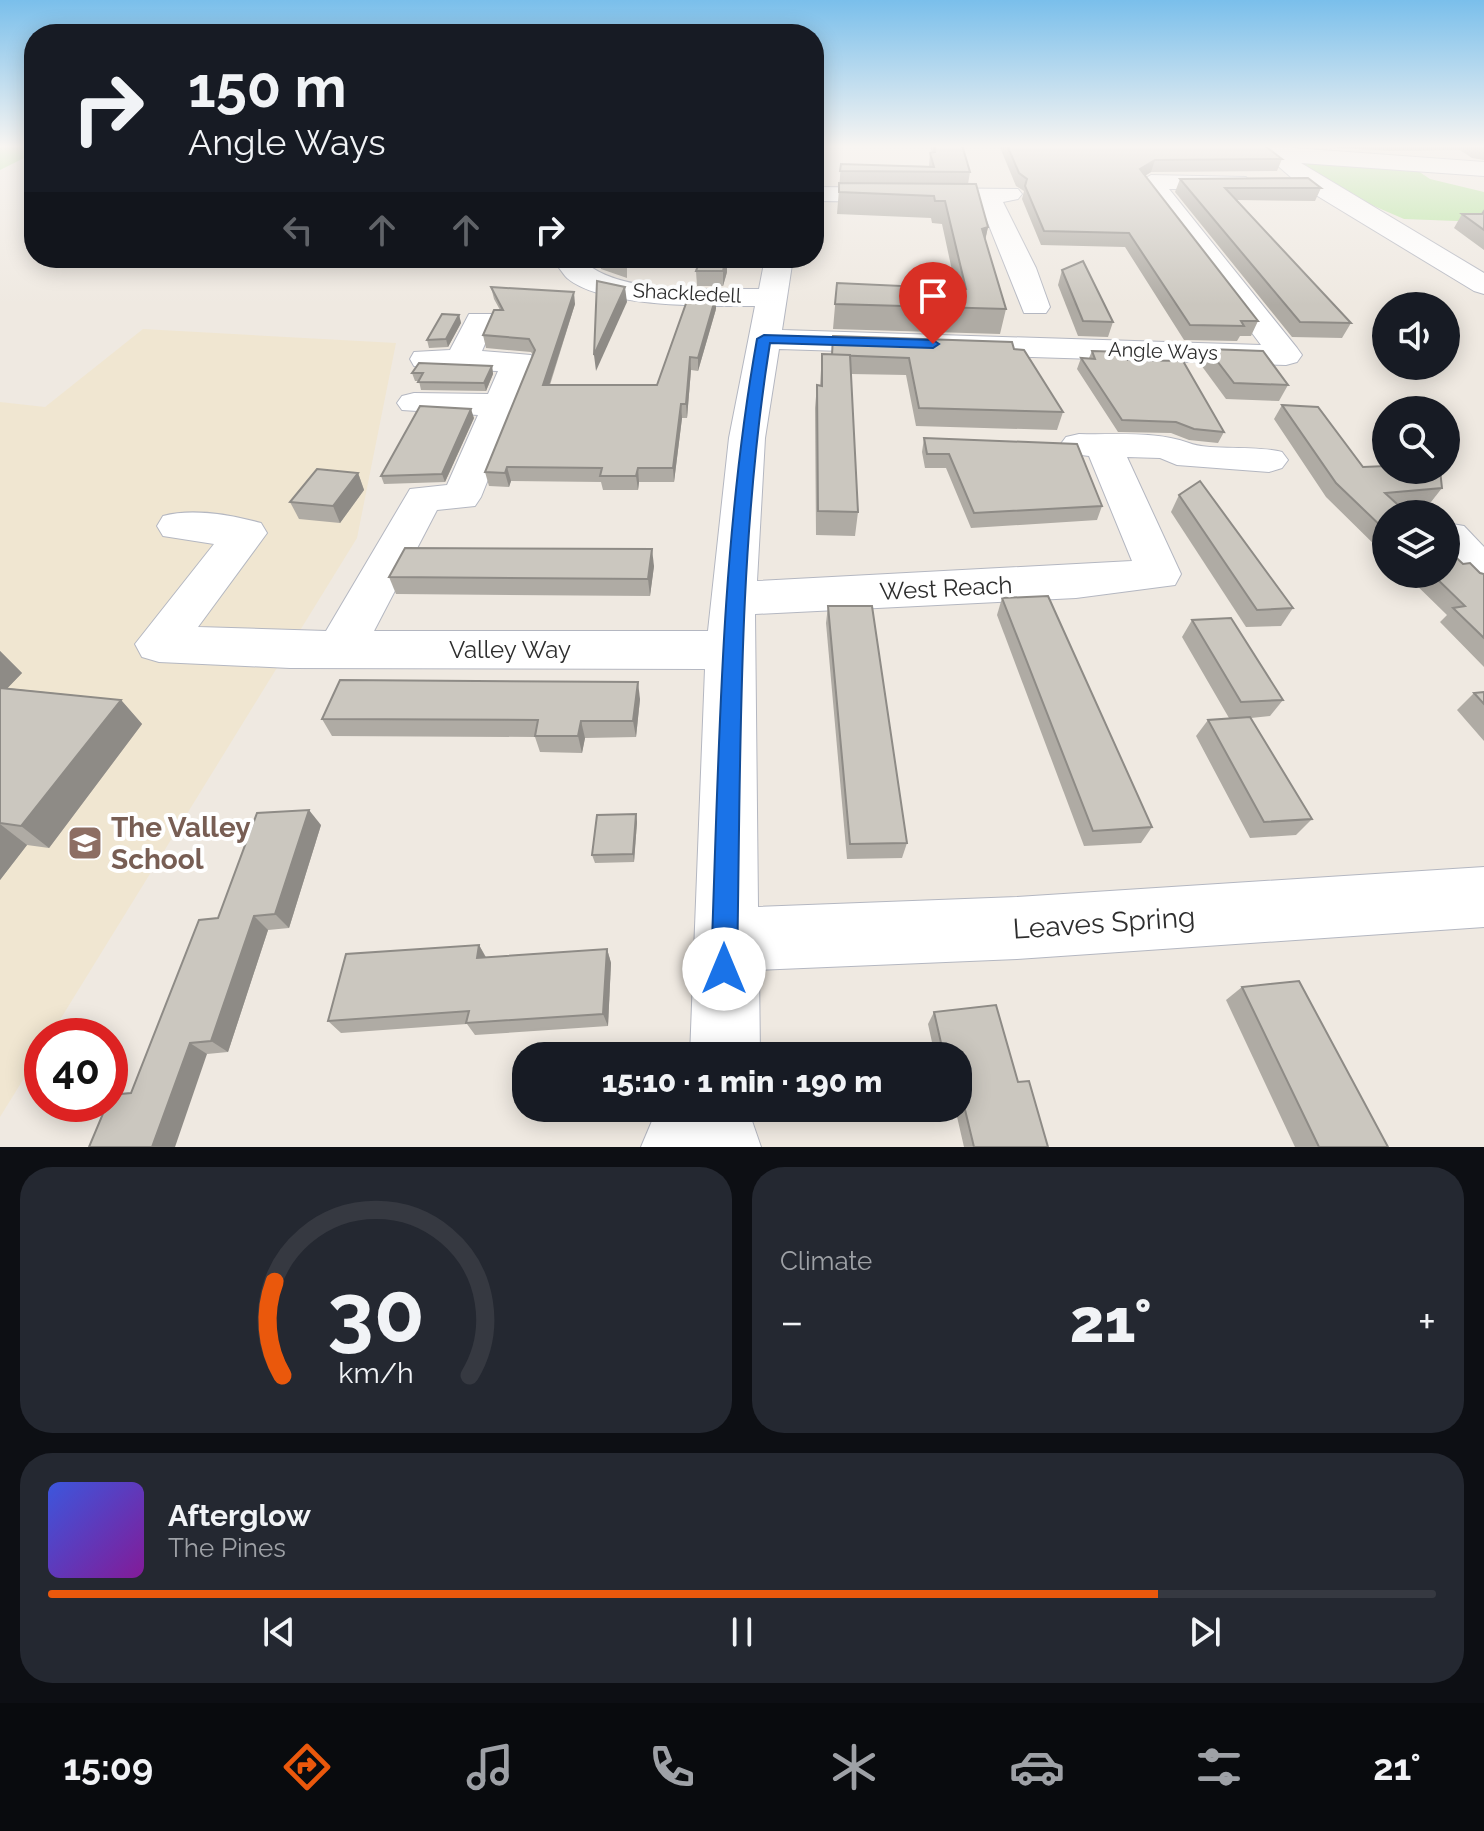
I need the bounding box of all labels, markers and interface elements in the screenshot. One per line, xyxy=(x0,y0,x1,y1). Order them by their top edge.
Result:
text: 150 m xyxy=(188,54,347,120)
icon: right xyxy=(56,56,160,160)
text: Angle Ways xyxy=(188,121,386,163)
icon: left xyxy=(276,208,320,252)
icon: ahead xyxy=(360,208,404,252)
icon: ahead xyxy=(444,208,488,252)
icon: right xyxy=(528,208,572,252)
pin xyxy=(899,262,967,344)
icon: arrive xyxy=(911,274,955,318)
street label: Shackledell xyxy=(632,278,742,308)
map controls xyxy=(1372,292,1460,588)
button: sound xyxy=(1372,292,1460,380)
street label: Angle Ways xyxy=(1108,337,1218,365)
button: search xyxy=(1372,396,1460,484)
button: layers xyxy=(1372,500,1460,588)
street label: West Reach xyxy=(879,570,1013,606)
street label: Valley Way xyxy=(449,635,571,664)
place label: The Valley School xyxy=(111,811,251,876)
school or university icon: The Valley School xyxy=(66,824,104,862)
street label: Leaves Spring xyxy=(1012,900,1196,946)
position arrow xyxy=(682,927,766,1011)
speed limit sign: 40 xyxy=(24,1018,128,1122)
text: 15:10 · 1 min · 190 m xyxy=(602,1064,882,1099)
text: Climate xyxy=(780,1246,872,1276)
text: 30 xyxy=(327,1264,425,1361)
text: 21° xyxy=(1070,1286,1152,1356)
text: − xyxy=(780,1296,804,1347)
text: + xyxy=(1418,1296,1436,1347)
text: km/h xyxy=(338,1356,414,1390)
text: Afterglow xyxy=(168,1498,311,1533)
text: The Pines xyxy=(168,1533,286,1563)
icon: previous xyxy=(257,1610,301,1654)
icon: pause xyxy=(720,1610,764,1654)
icon: next xyxy=(1183,1610,1227,1654)
icon: directions xyxy=(279,1739,335,1795)
icon: music xyxy=(462,1739,518,1795)
icon: phone xyxy=(644,1739,700,1795)
icon: climate xyxy=(826,1739,882,1795)
icon: car xyxy=(1009,1739,1065,1795)
icon: filters xyxy=(1191,1739,1247,1795)
text: 15:09 xyxy=(63,1746,153,1788)
text: 21° xyxy=(1373,1746,1421,1788)

